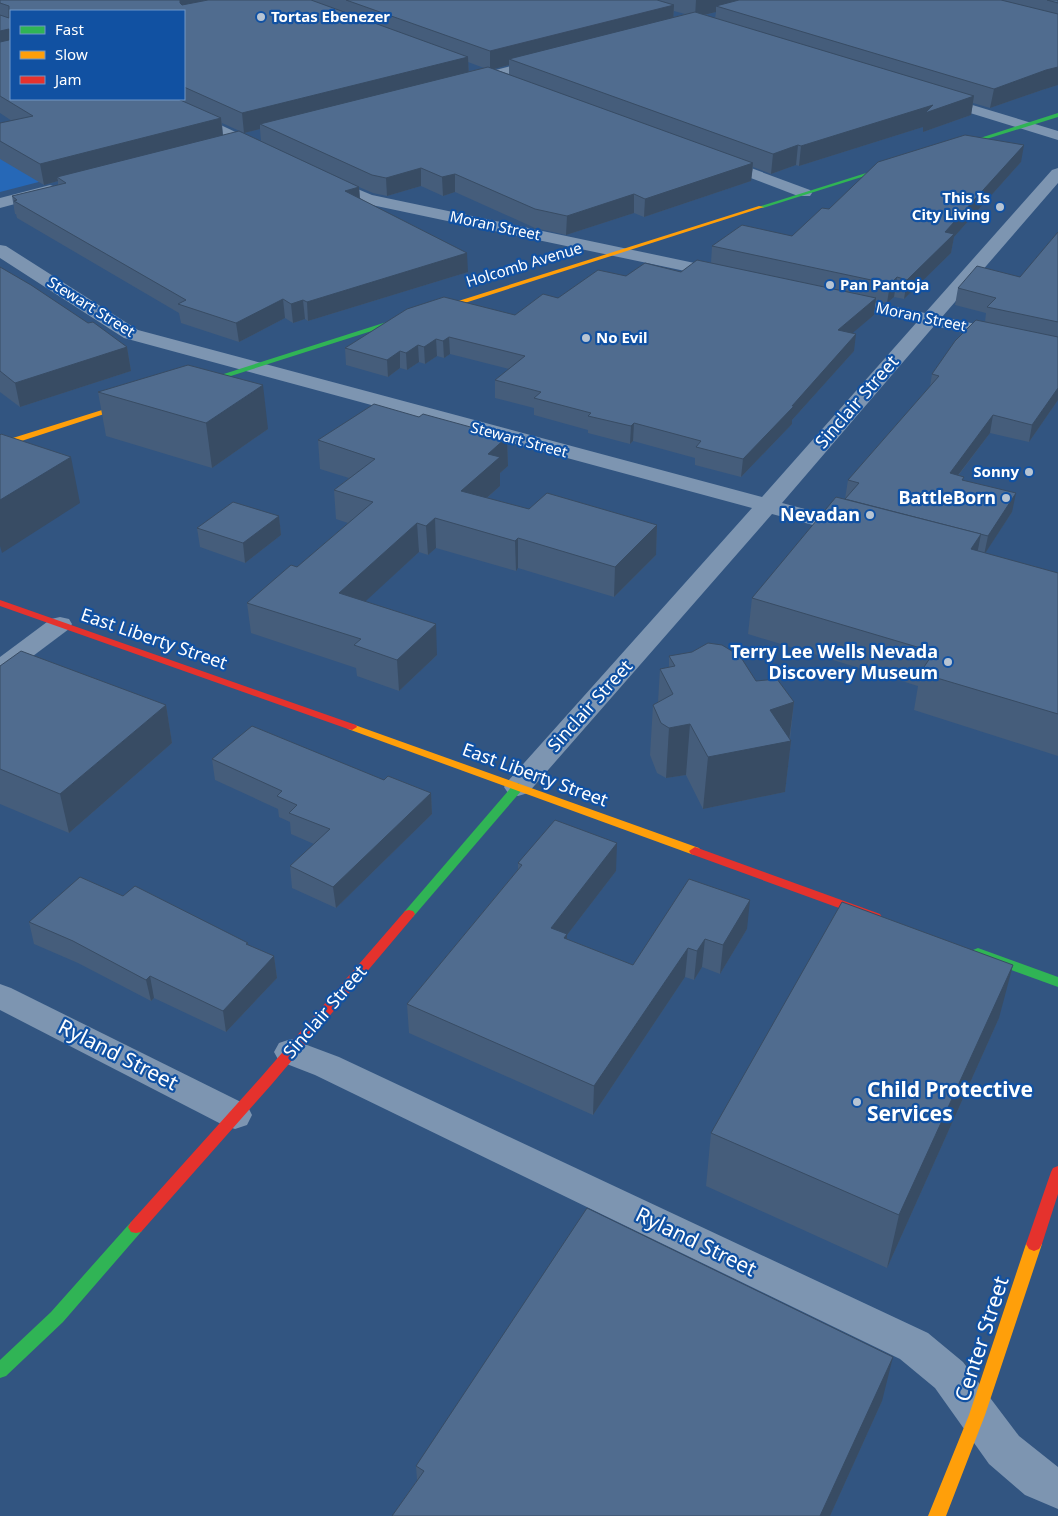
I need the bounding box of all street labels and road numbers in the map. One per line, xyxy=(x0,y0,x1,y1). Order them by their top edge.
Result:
street label: Moran Street xyxy=(448,206,543,244)
street label: Holcomb Avenue xyxy=(463,237,584,291)
street label: Stewart Street xyxy=(44,271,139,341)
street label: Moran Street xyxy=(874,297,969,335)
street label: Sinclair Street xyxy=(809,349,904,453)
street label: Stewart Street xyxy=(469,417,570,462)
street label: East Liberty Street xyxy=(78,602,231,675)
street label: Sinclair Street xyxy=(542,654,637,756)
street label: East Liberty Street xyxy=(459,737,612,812)
street label: Sinclair Street xyxy=(277,959,372,1063)
street label: Ryland Street xyxy=(54,1012,184,1096)
street label: Ryland Street xyxy=(631,1200,762,1283)
street label: Center Street xyxy=(948,1272,1015,1405)

